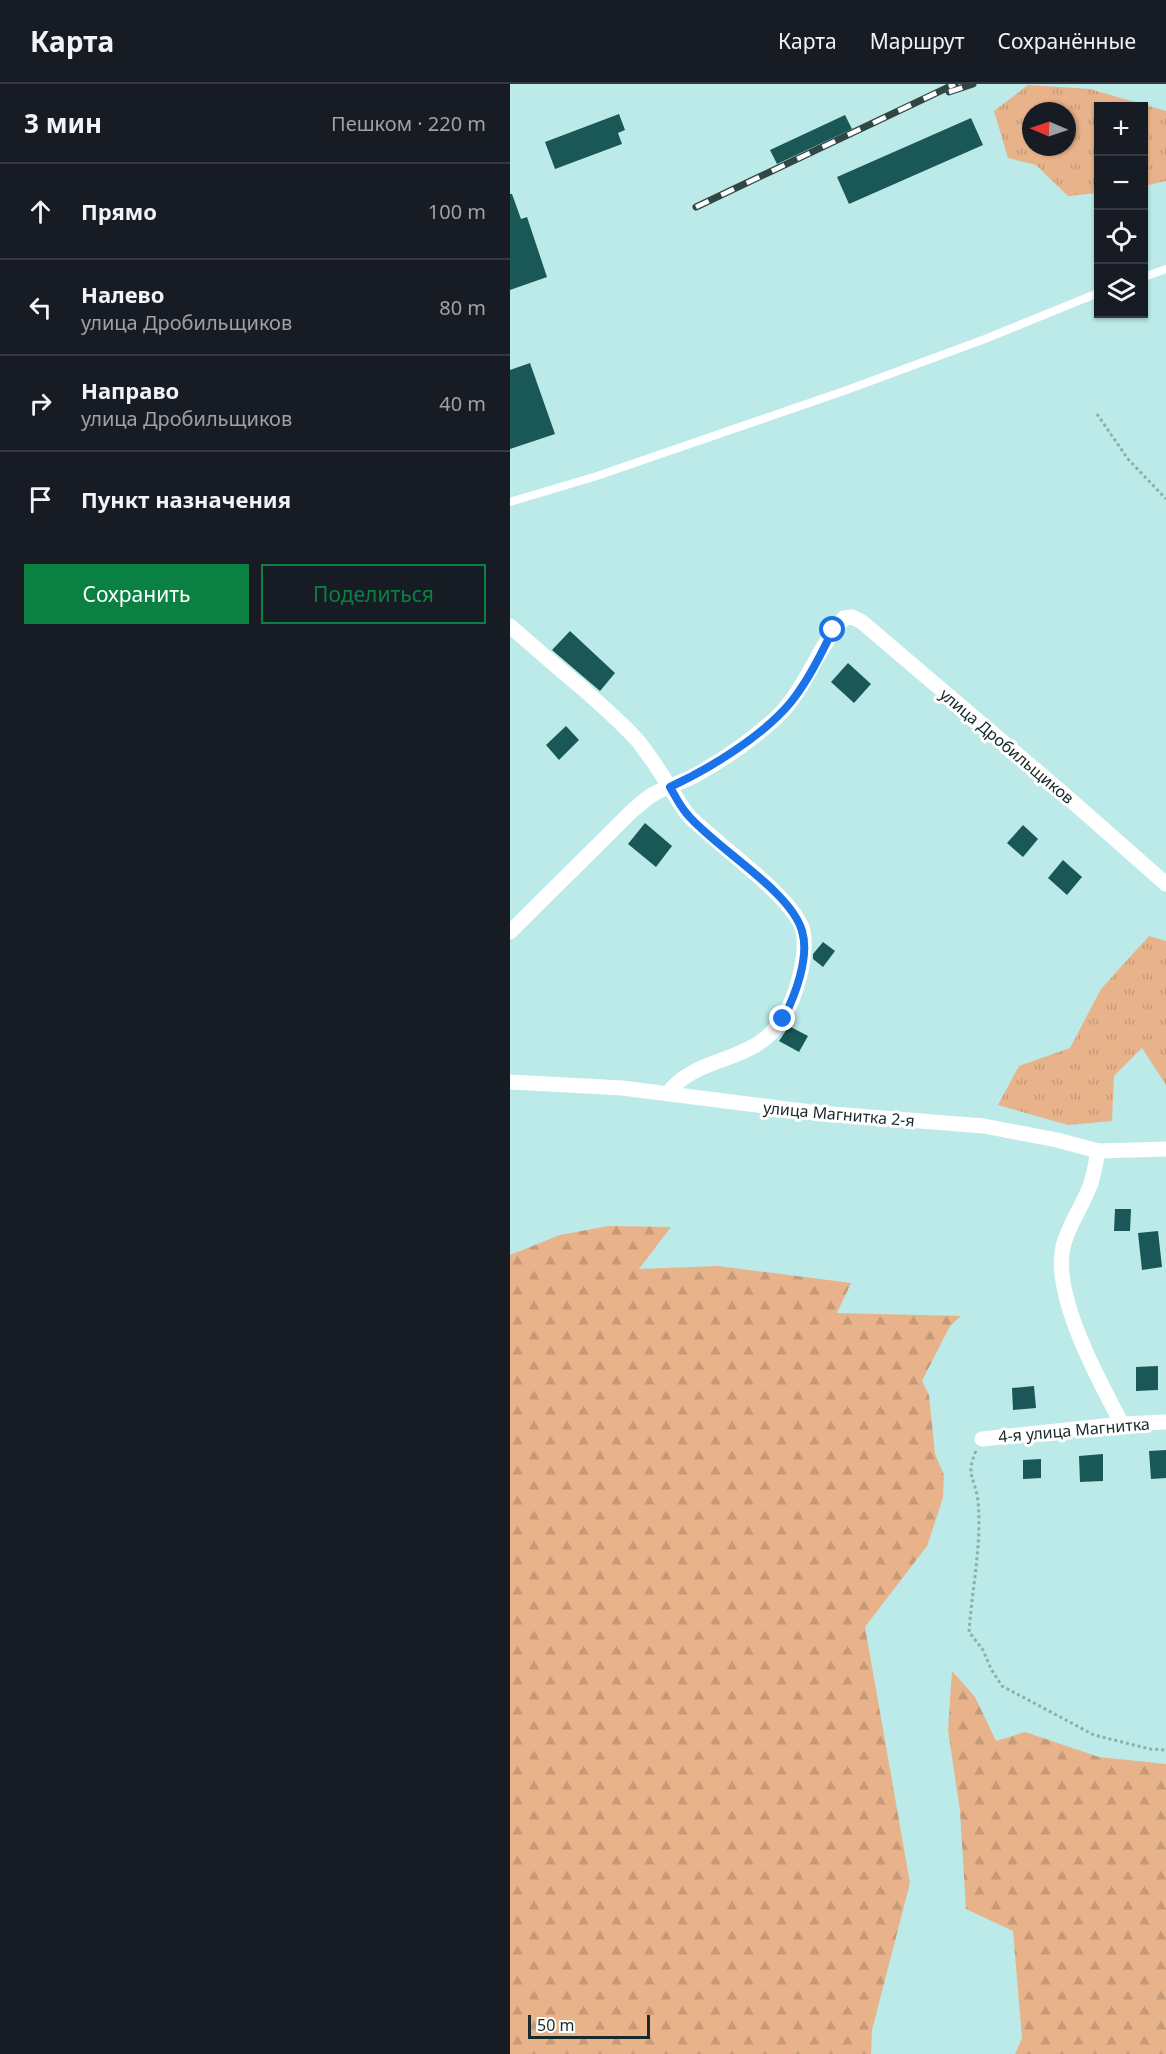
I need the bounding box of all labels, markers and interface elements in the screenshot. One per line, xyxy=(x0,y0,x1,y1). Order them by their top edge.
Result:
text: Карта xyxy=(30,22,114,60)
text: Карта xyxy=(778,27,837,55)
text: Маршрут xyxy=(870,27,965,55)
text: Сохранённые xyxy=(998,27,1136,55)
north arrow xyxy=(1022,102,1076,156)
map controls xyxy=(1094,102,1148,318)
button: + xyxy=(1094,102,1148,156)
text: 3 мин xyxy=(24,105,102,141)
text: Пешком · 220 m xyxy=(331,110,486,137)
button: − xyxy=(1094,156,1148,210)
icon: ahead xyxy=(24,195,57,228)
text: Прямо xyxy=(81,196,157,226)
text: 100 m xyxy=(428,198,486,225)
button: locate xyxy=(1094,210,1148,264)
button: layers xyxy=(1094,264,1148,318)
text: Налево xyxy=(81,279,164,309)
icon: left xyxy=(24,291,57,324)
text: 80 m xyxy=(439,294,486,321)
text: улица Дробильщиков xyxy=(81,309,292,336)
text: Направо xyxy=(81,375,179,405)
icon: right xyxy=(24,387,57,420)
text: 40 m xyxy=(439,390,486,417)
text: улица Дробильщиков xyxy=(81,405,292,432)
icon: arrive xyxy=(24,483,57,516)
text: Пункт назначения xyxy=(81,484,291,514)
button: Сохранить xyxy=(24,564,249,624)
button: Поделиться xyxy=(261,564,486,624)
route start xyxy=(819,616,845,642)
street label: улица Дробильщиков xyxy=(935,683,1079,809)
route end xyxy=(769,1005,795,1031)
street label: улица Магнитка 2-я xyxy=(762,1096,916,1132)
street label: 4-я улица Магнитка xyxy=(997,1412,1151,1448)
scale bar xyxy=(528,2012,650,2040)
text: 50 m xyxy=(537,2014,574,2036)

